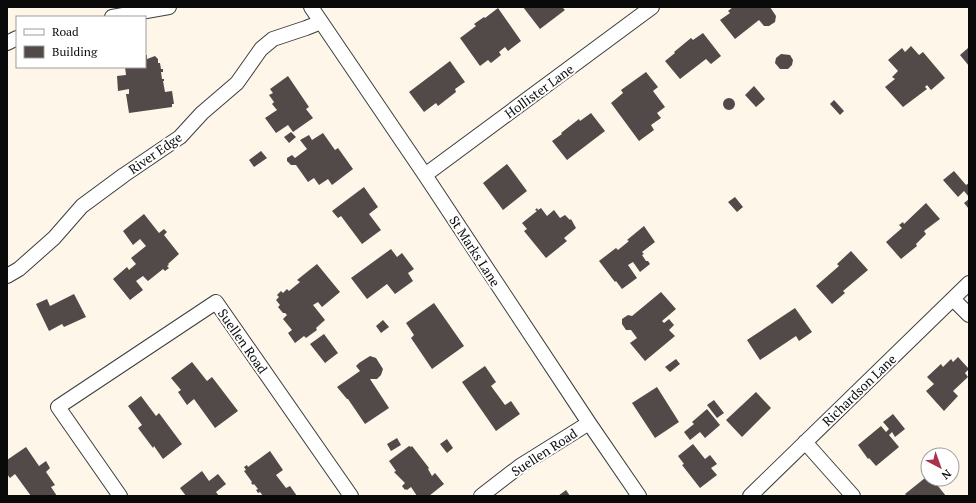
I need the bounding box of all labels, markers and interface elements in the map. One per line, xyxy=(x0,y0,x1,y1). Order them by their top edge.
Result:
legend xyxy=(16,16,146,68)
text: Road xyxy=(52,24,79,39)
text: Building xyxy=(52,44,98,59)
street label: Hollister Lane xyxy=(501,60,577,122)
street label: River Edge xyxy=(125,128,185,178)
street label: St Marks Lane xyxy=(445,212,505,290)
street label: Suellen Road xyxy=(214,305,272,377)
street label: Richardson Lane xyxy=(818,350,900,430)
street label: Suellen Road xyxy=(508,424,580,480)
north arrow xyxy=(920,447,960,487)
text: N xyxy=(938,467,954,483)

